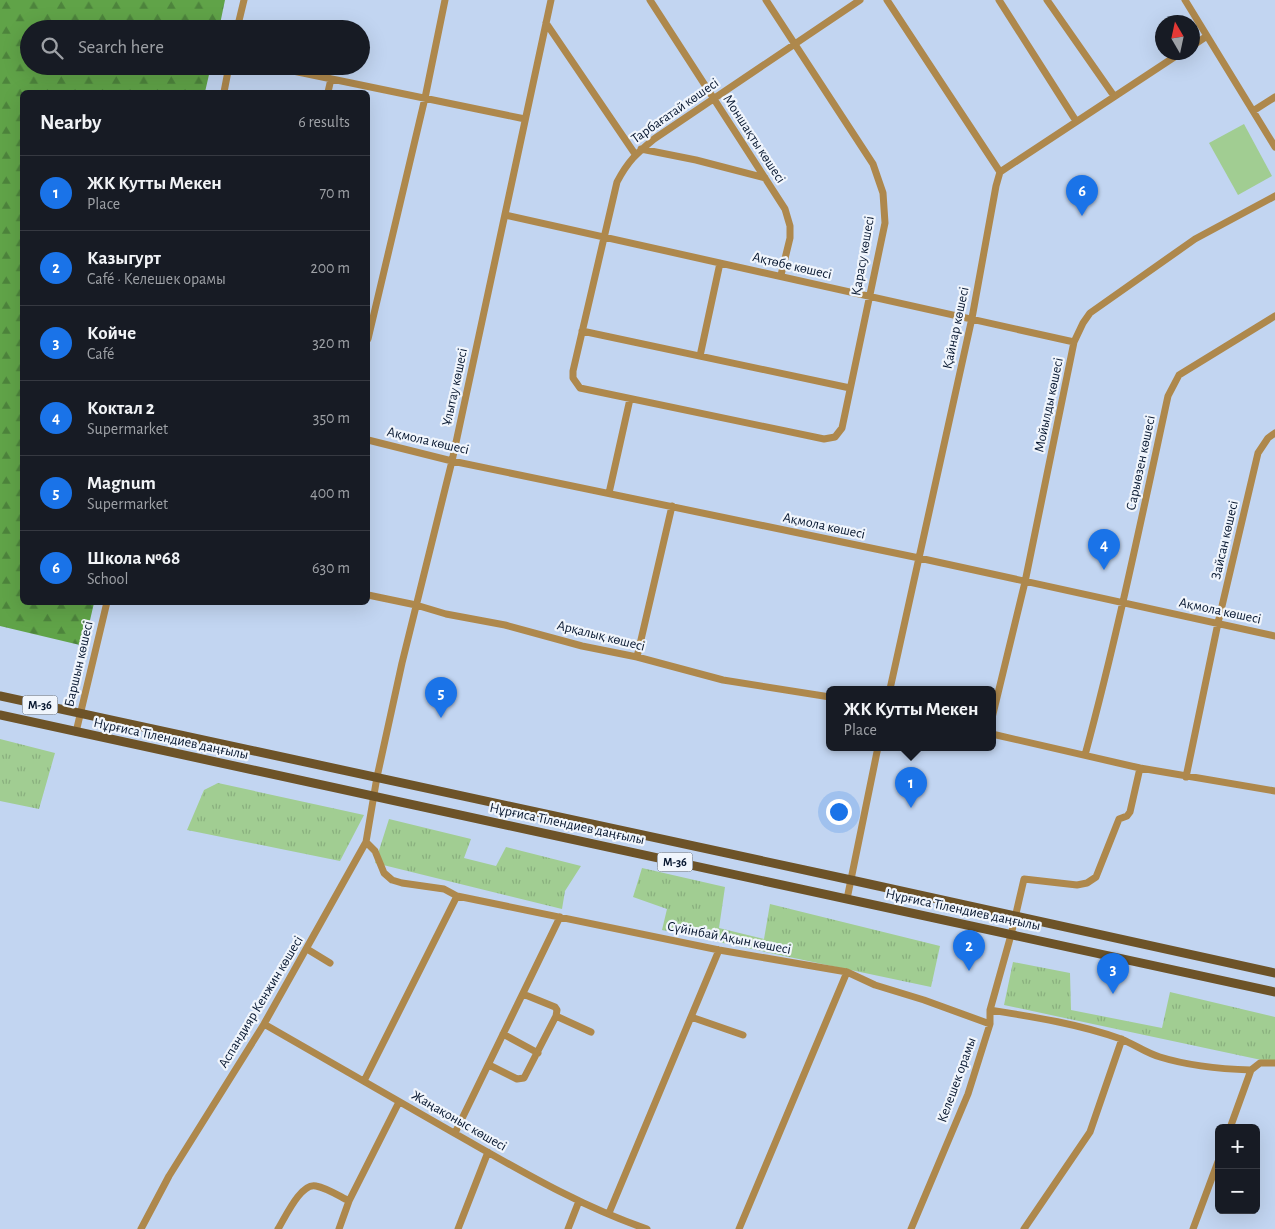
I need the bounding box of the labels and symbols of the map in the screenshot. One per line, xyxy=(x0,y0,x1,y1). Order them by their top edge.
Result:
north arrow xyxy=(1155,15,1200,60)
street label: Тарбағатай көшесі xyxy=(629,76,721,146)
street label: Моншақты көшесі xyxy=(720,92,788,186)
pin: 6 xyxy=(1066,175,1098,216)
street label: Қарасу көшесі xyxy=(849,215,877,297)
street label: Ақтөбе көшесі xyxy=(751,250,833,282)
street label: Қайнар көшесі xyxy=(940,286,972,370)
street label: Ұлытау көшесі xyxy=(440,347,470,427)
street label: Мойылды көшесі xyxy=(1032,356,1066,454)
street label: Сарыөзен көшесі xyxy=(1124,414,1158,512)
street label: Ақмола көшесі xyxy=(386,425,470,457)
street label: Зайсан көшесі xyxy=(1209,499,1241,581)
street label: Ақмола көшесі xyxy=(782,510,866,542)
pin: 4 xyxy=(1088,529,1120,570)
street label: Ақмола көшесі xyxy=(1178,595,1262,627)
street label: Арқалық көшесі xyxy=(555,618,647,654)
street label: Баршын көшесі xyxy=(62,620,96,708)
pin: 5 xyxy=(425,677,457,718)
road number: M-36 xyxy=(22,696,58,714)
street label: Нұрғиса Тілендиев даңғылы xyxy=(92,716,250,762)
pin: 1 xyxy=(895,767,927,808)
your location xyxy=(826,799,852,825)
street label: Нұрғиса Тілендиев даңғылы xyxy=(488,801,646,847)
road number: M-36 xyxy=(658,852,692,872)
street label: Нұрғиса Тілендиев даңғылы xyxy=(884,887,1042,933)
street label: Сүйінбай Ақын көшесі xyxy=(666,919,792,957)
pin: 2 xyxy=(953,930,985,971)
street label: Аспандияр Кенжин көшесі xyxy=(216,934,306,1070)
pin: 3 xyxy=(1097,953,1129,994)
street label: Келешек орамы xyxy=(935,1036,979,1124)
street label: Жаңақоныс көшесі xyxy=(409,1088,509,1154)

